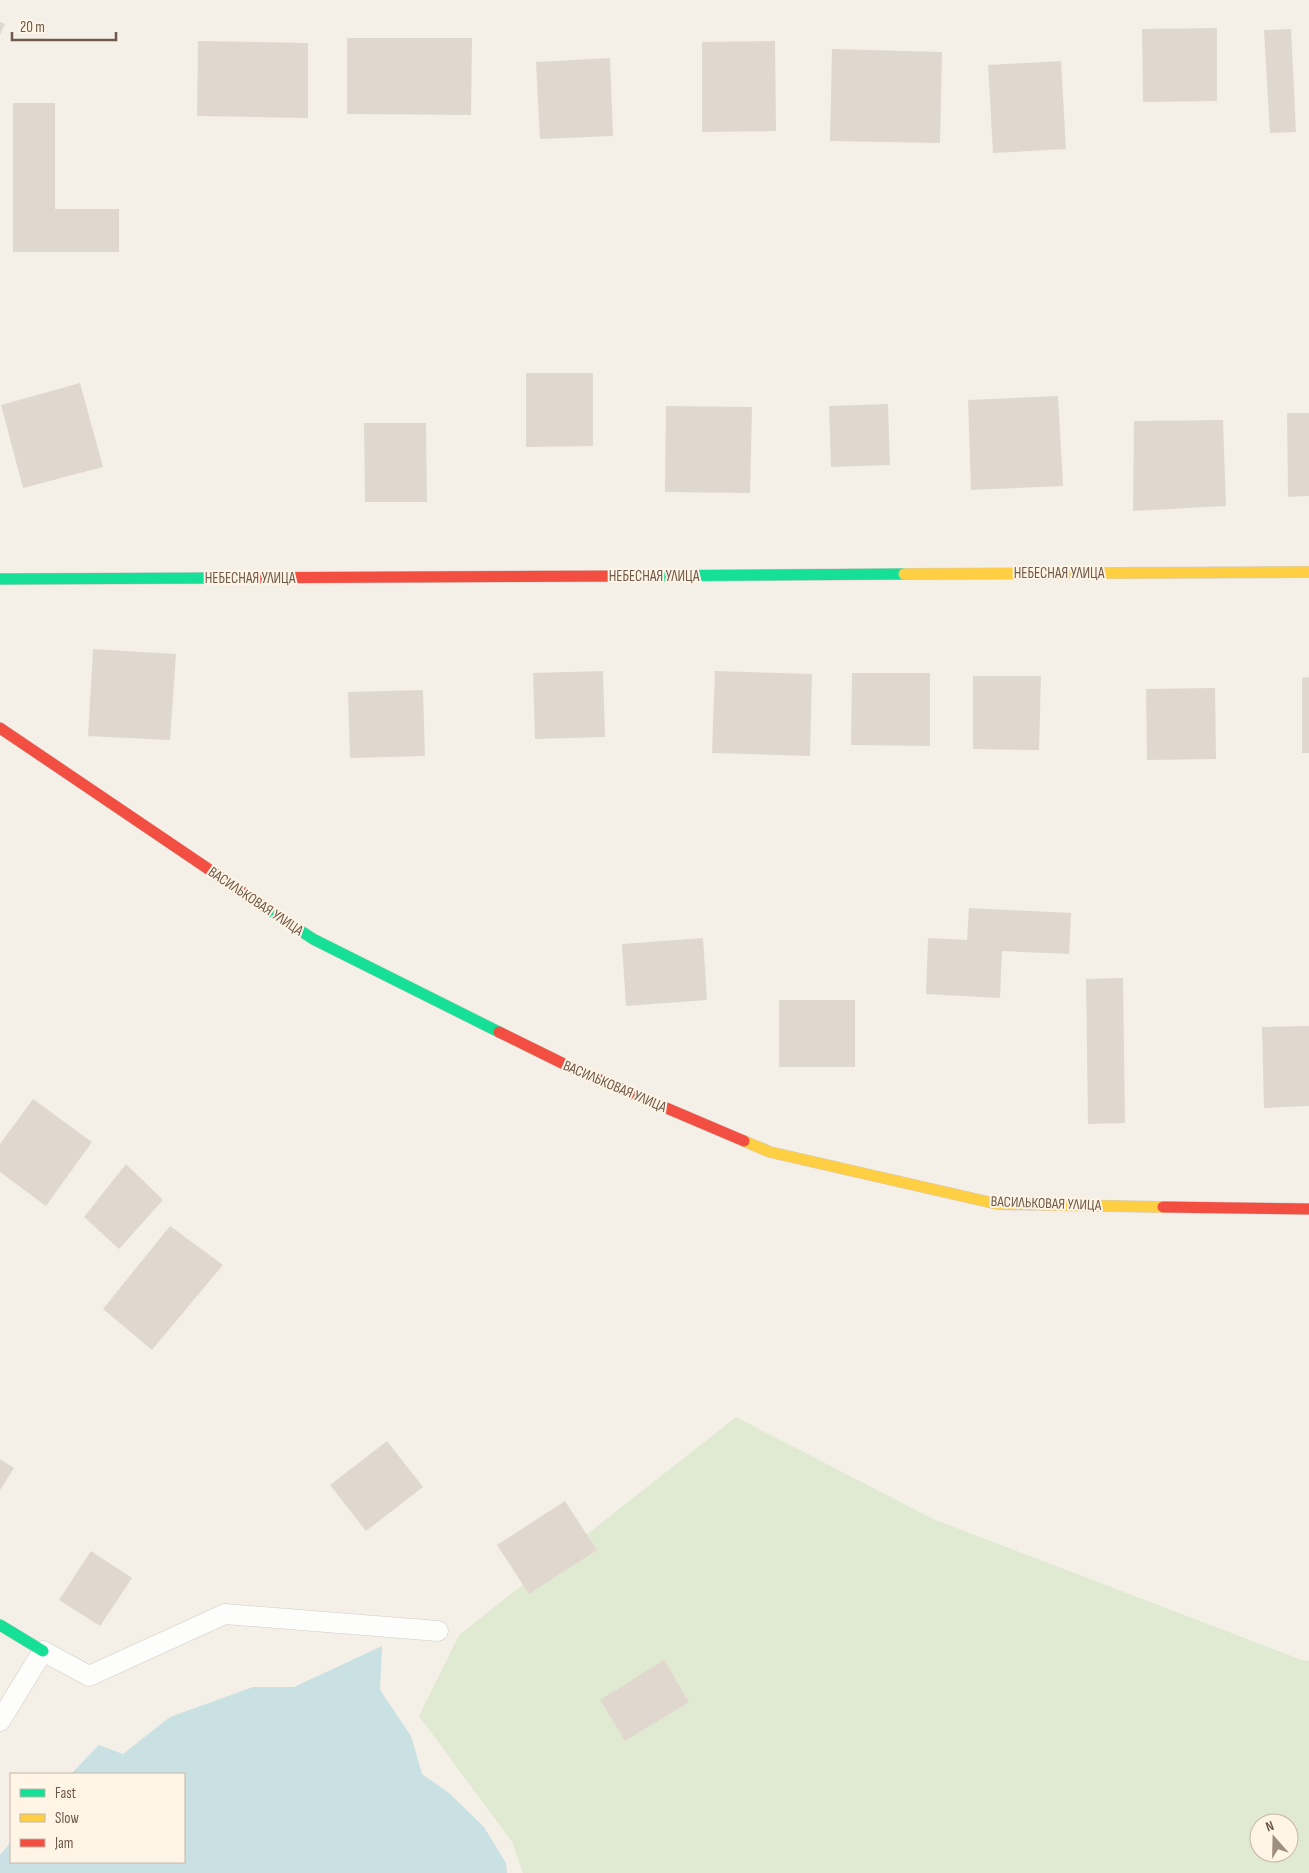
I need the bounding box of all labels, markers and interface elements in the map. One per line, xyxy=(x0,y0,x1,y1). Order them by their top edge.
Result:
scale bar xyxy=(12,10,116,42)
text: 20 m xyxy=(20,18,45,37)
street label: НЕБЕСНАЯ УЛИЦА xyxy=(1014,564,1105,583)
street label: НЕБЕСНАЯ УЛИЦА xyxy=(609,567,700,586)
street label: НЕБЕСНАЯ УЛИЦА xyxy=(205,569,296,588)
street label: ВАСИЛЬКОВАЯ УЛИЦА xyxy=(205,863,307,941)
street label: ВАСИЛЬКОВАЯ УЛИЦА xyxy=(560,1056,670,1117)
street label: ВАСИЛЬКОВАЯ УЛИЦА xyxy=(990,1192,1102,1215)
legend xyxy=(10,1773,185,1863)
text: Fast xyxy=(55,1784,77,1803)
text: Slow xyxy=(55,1809,79,1828)
north arrow xyxy=(1249,1813,1299,1863)
text: N xyxy=(1263,1817,1276,1836)
text: Jam xyxy=(54,1834,73,1853)

